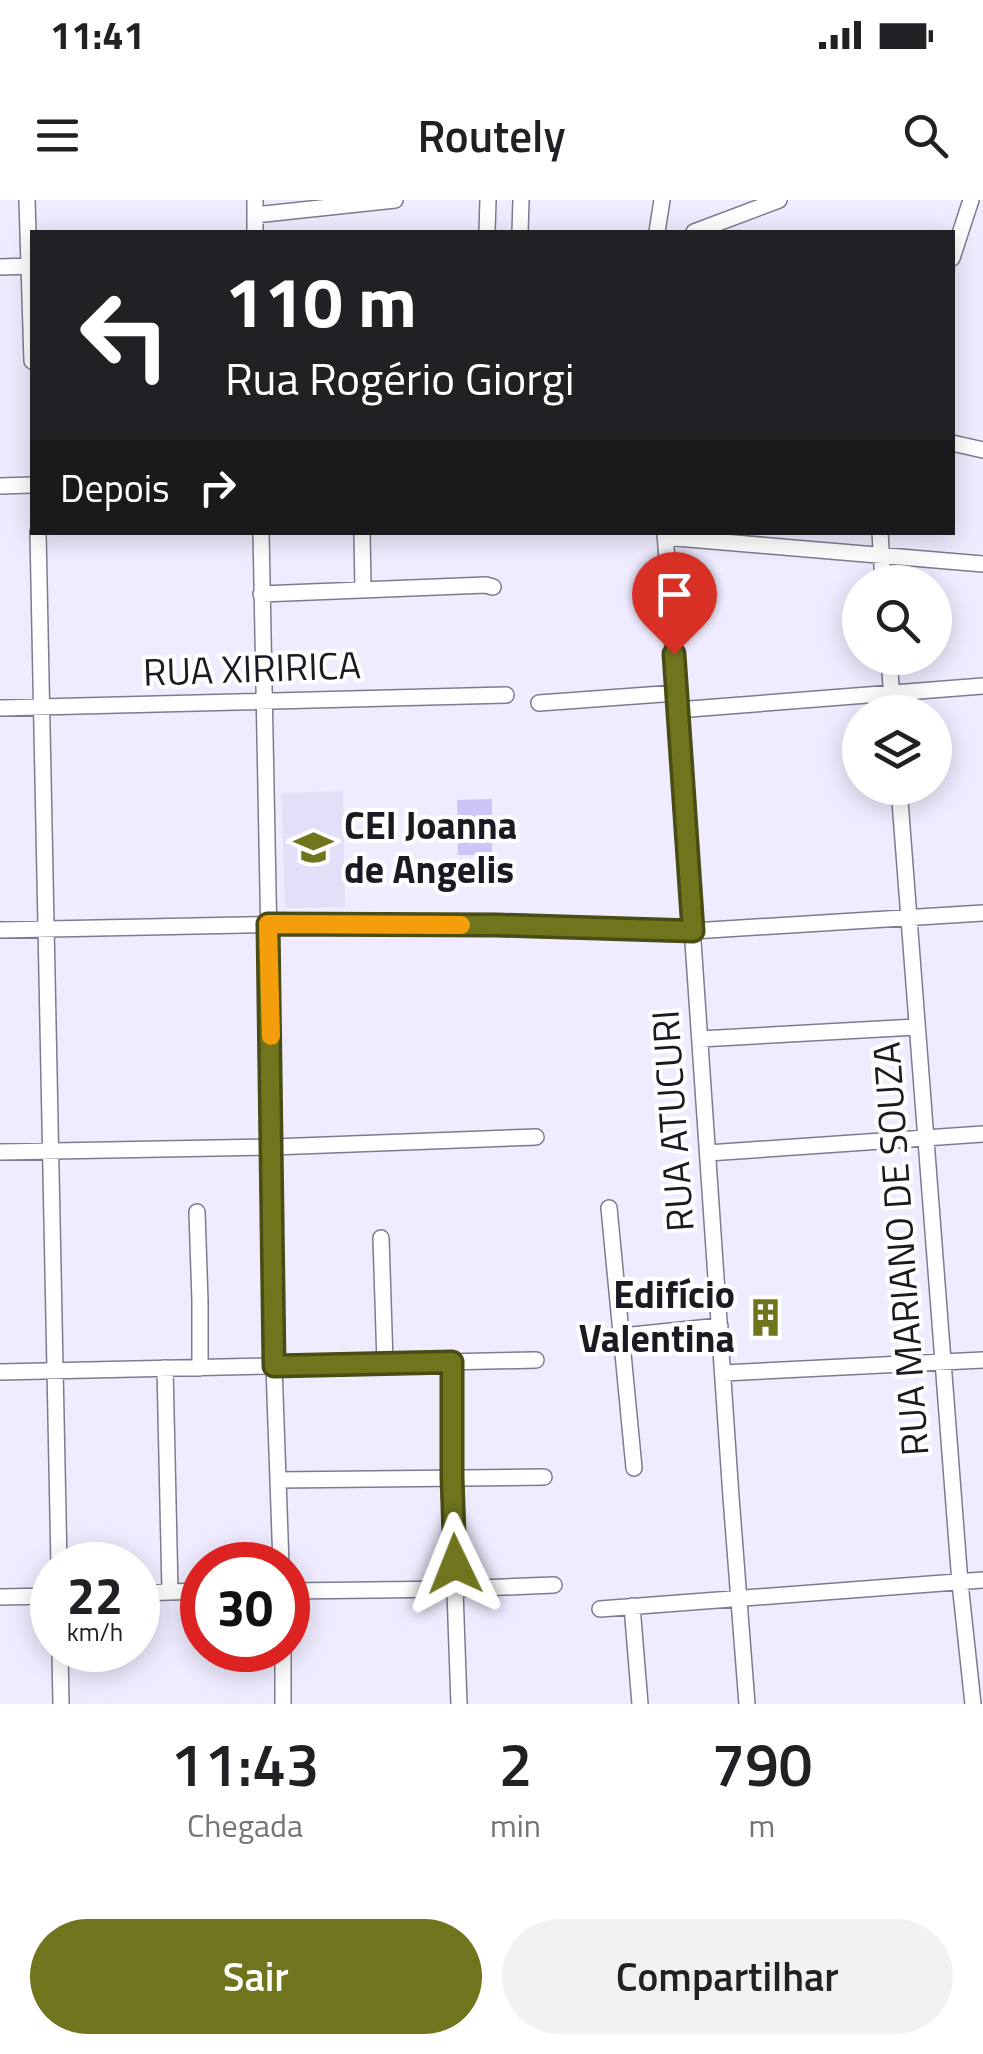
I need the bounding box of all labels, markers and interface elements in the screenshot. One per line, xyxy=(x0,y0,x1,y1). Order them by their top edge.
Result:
text: 11:41 xyxy=(50,6,145,64)
text: Routely xyxy=(417,101,566,169)
icon: menu xyxy=(30,108,85,163)
icon: search xyxy=(898,108,953,163)
text: 110 m xyxy=(225,248,417,354)
icon: left xyxy=(60,270,190,400)
text: Rua Rogério Giorgi xyxy=(225,344,575,412)
text: Depois xyxy=(60,459,170,517)
icon: right xyxy=(190,460,245,515)
pin xyxy=(632,552,717,655)
map controls xyxy=(842,565,952,805)
button: search xyxy=(842,565,952,675)
icon: arrive xyxy=(647,567,702,622)
street label: RUA XIRIRICA xyxy=(142,635,362,701)
button: layers xyxy=(842,695,952,805)
place label: CEI Joanna de Angelis xyxy=(344,796,517,898)
school or university icon: CEI Joanna de Angelis xyxy=(293,827,335,869)
street label: RUA ATUCURI xyxy=(635,1008,709,1234)
street label: RUA MARIANO DE SOUZA xyxy=(857,1040,943,1458)
place label: Edifício Valentina xyxy=(579,1265,735,1367)
building icon: Edifício Valentina xyxy=(744,1296,786,1338)
position arrow xyxy=(403,1512,507,1616)
speed limit sign: 30 xyxy=(180,1542,310,1672)
text: 22 xyxy=(67,1557,123,1633)
text: km/h xyxy=(67,1613,123,1651)
text: 11:43 xyxy=(171,1718,319,1809)
text: 2 xyxy=(499,1718,532,1809)
text: 790 xyxy=(712,1718,812,1809)
text: Chegada xyxy=(187,1801,303,1849)
text: min xyxy=(490,1801,541,1849)
text: m xyxy=(749,1801,775,1849)
button: Sair xyxy=(30,1919,482,2034)
button: Compartilhar xyxy=(502,1919,953,2034)

